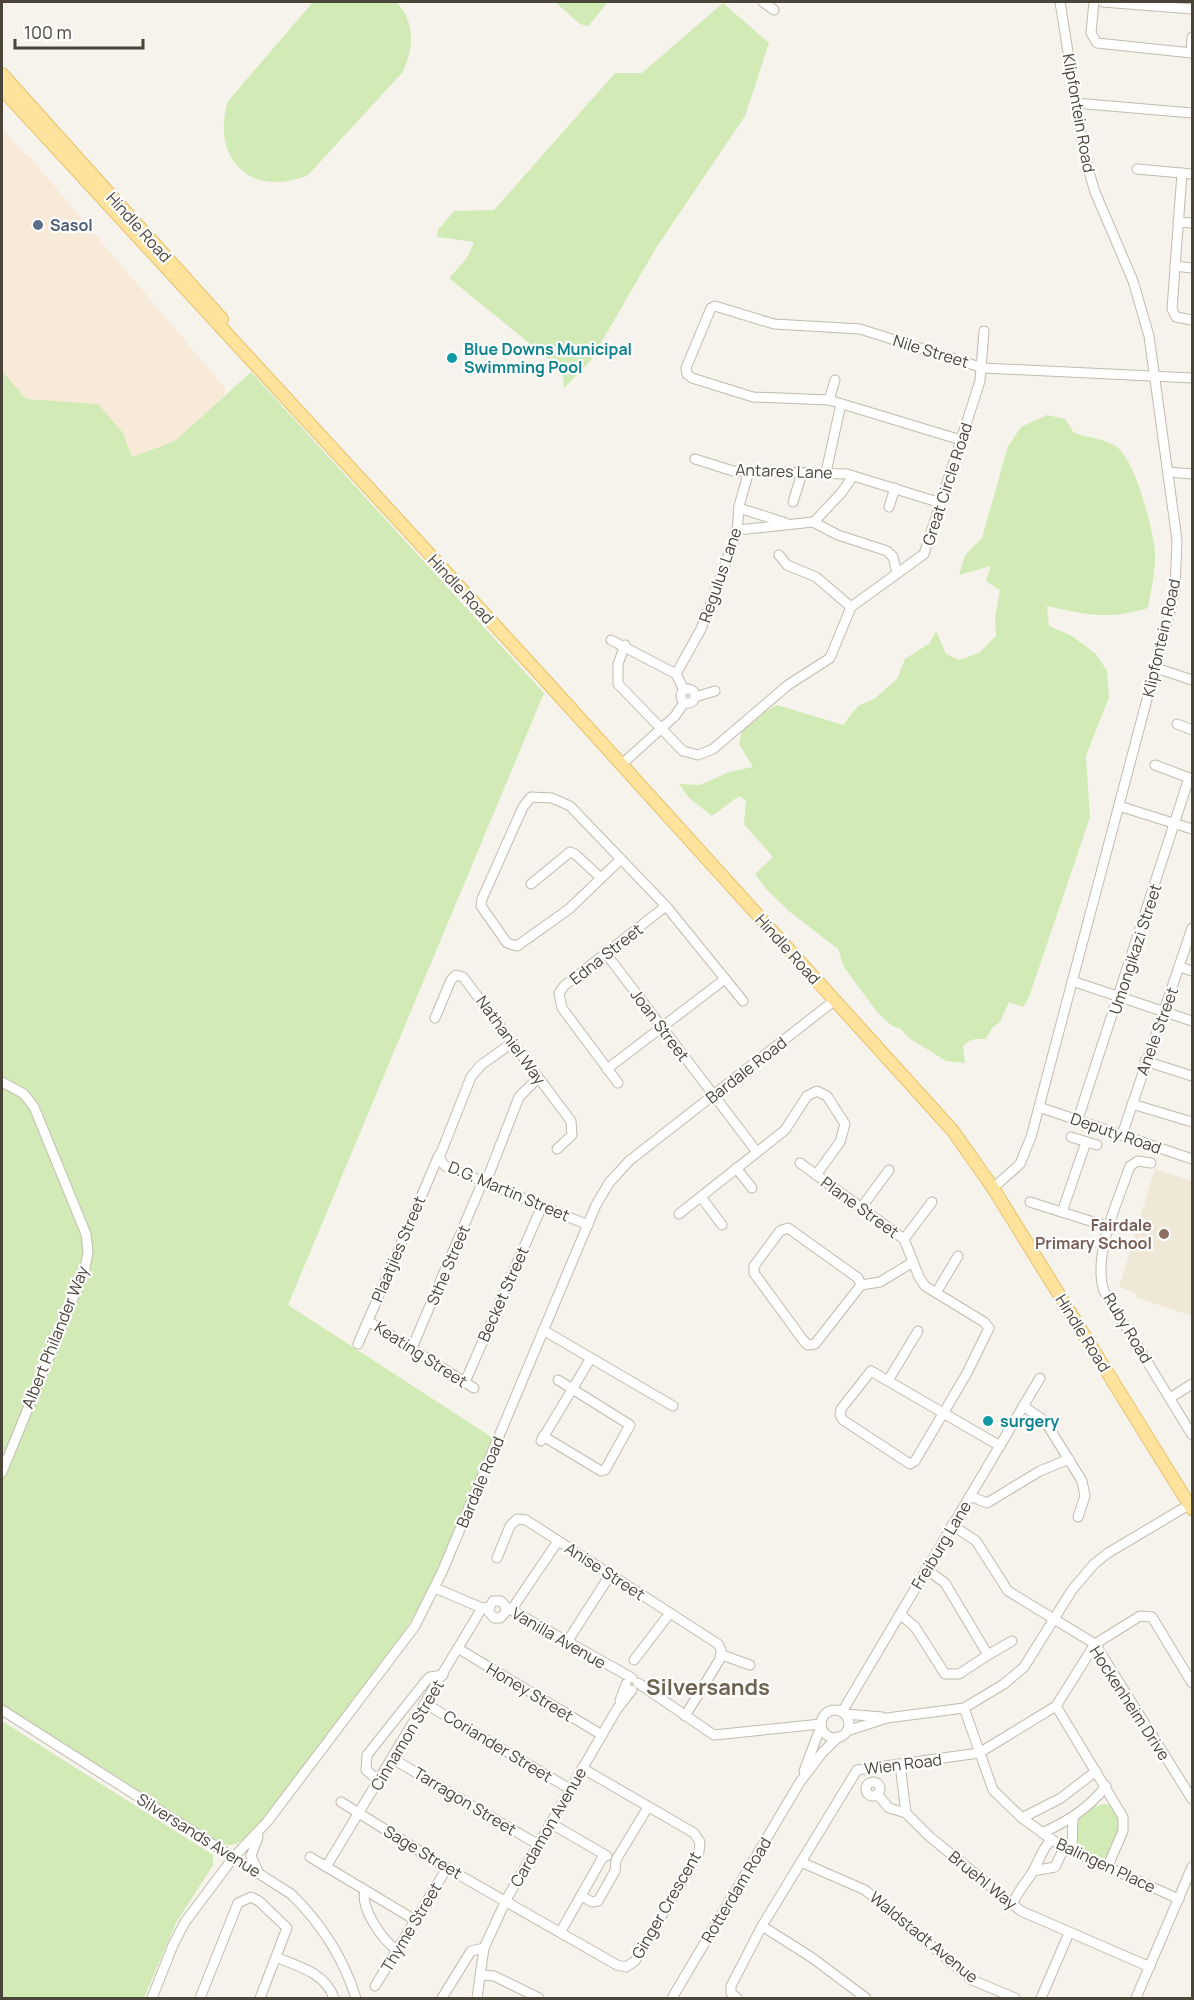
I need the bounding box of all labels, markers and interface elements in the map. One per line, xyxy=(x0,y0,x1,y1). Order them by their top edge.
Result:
scale bar xyxy=(15,12,142,50)
text: 100 m xyxy=(24,20,72,44)
street label: Klipfontein Road xyxy=(1058,52,1100,174)
street label: Hindle Road xyxy=(101,187,177,267)
place label: Sasol xyxy=(50,214,93,236)
marker: Sasol xyxy=(31,218,45,232)
street label: Nile Street xyxy=(891,329,971,373)
place label: Blue Downs Municipal Swimming Pool xyxy=(464,338,632,378)
marker: Blue Downs Municipal Swimming Pool xyxy=(445,351,459,365)
street label: Great Circle Road xyxy=(917,420,977,548)
street label: Antares Lane xyxy=(735,458,833,484)
street label: Regulus Lane xyxy=(693,525,747,625)
street label: Hindle Road xyxy=(423,549,499,629)
street label: Klipfontein Road xyxy=(1137,577,1185,699)
street label: Umongikazi Street xyxy=(1104,881,1166,1017)
street label: Hindle Road xyxy=(750,909,826,989)
street label: Edna Street xyxy=(565,918,647,990)
street label: Joan Street xyxy=(625,984,695,1066)
street label: Anele Street xyxy=(1131,984,1183,1078)
street label: Nathaniel Way xyxy=(471,991,551,1089)
street label: Bardale Road xyxy=(701,1032,791,1108)
street label: Deputy Road xyxy=(1068,1107,1164,1159)
street label: D.G. Martin Street xyxy=(445,1156,573,1226)
street label: Plane Street xyxy=(817,1171,903,1243)
street label: Plaatjies Street xyxy=(366,1193,430,1305)
place label: Fairdale Primary School xyxy=(1035,1214,1152,1254)
street label: Sthe Street xyxy=(421,1221,475,1309)
marker: Fairdale Primary School xyxy=(1157,1227,1171,1241)
street label: Becket Street xyxy=(472,1243,534,1345)
street label: Albert Philander Way xyxy=(16,1262,94,1412)
street label: Ruby Road xyxy=(1098,1289,1158,1367)
street label: Hindle Road xyxy=(1050,1290,1116,1376)
street label: Keating Street xyxy=(370,1316,472,1392)
place label: surgery xyxy=(1000,1410,1059,1432)
marker: surgery xyxy=(981,1414,995,1428)
street label: Bardale Road xyxy=(451,1433,509,1531)
street label: Freiburg Lane xyxy=(906,1497,976,1593)
street label: Anise Street xyxy=(561,1537,649,1605)
street label: Vanilla Avenue xyxy=(508,1602,610,1674)
street label: Hockenheim Drive xyxy=(1085,1641,1175,1765)
street label: Honey Street xyxy=(482,1657,578,1727)
district label: Silversands xyxy=(646,1672,770,1702)
street label: Cinnamon Street xyxy=(365,1675,449,1795)
street label: Coriander Street xyxy=(439,1705,557,1787)
street label: Wien Road xyxy=(863,1748,943,1780)
street label: Tarragon Street xyxy=(410,1762,520,1840)
street label: Cardamon Avenue xyxy=(505,1763,591,1891)
street label: Silversands Avenue xyxy=(133,1788,265,1882)
street label: Sage Street xyxy=(380,1820,466,1884)
street label: Balingen Place xyxy=(1053,1832,1159,1898)
street label: Rotterdam Road xyxy=(696,1833,776,1947)
street label: Bruehl Way xyxy=(944,1846,1022,1915)
street label: Ginger Crescent xyxy=(626,1847,706,1963)
street label: Thyme Street xyxy=(376,1878,446,1976)
street label: Waldstadt Avenue xyxy=(865,1886,983,1988)

